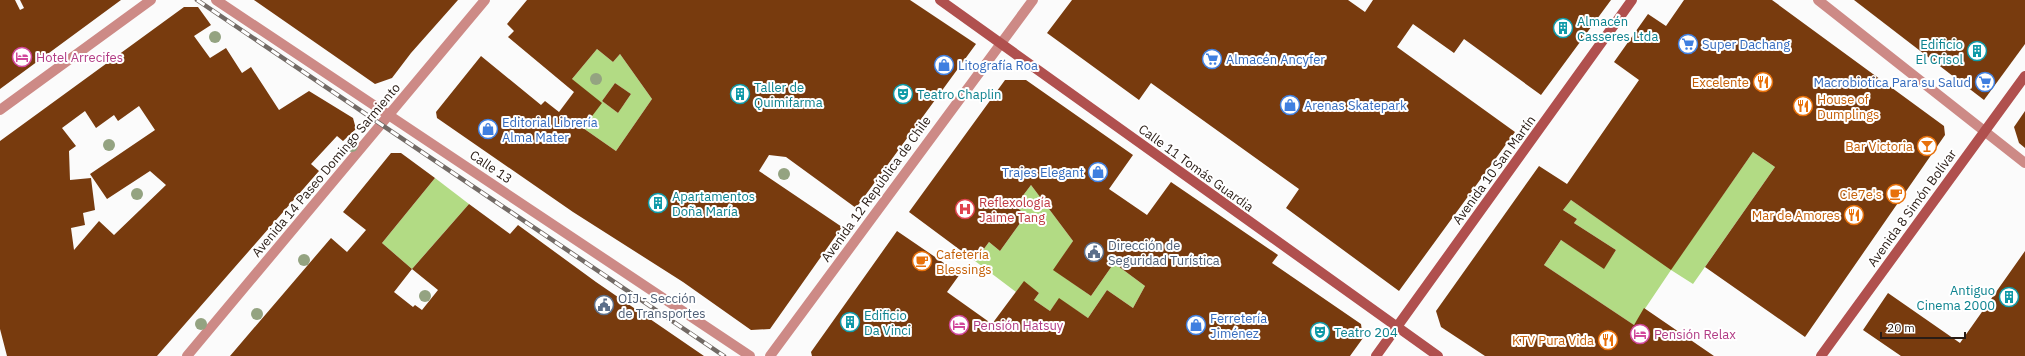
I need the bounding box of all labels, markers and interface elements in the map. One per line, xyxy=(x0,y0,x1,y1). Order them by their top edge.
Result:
place label: Almacén Casseres Ltda xyxy=(1577,13,1658,45)
building icon: Almacén Casseres Ltda xyxy=(1552,17,1574,39)
supermarket icon: Super Dachang xyxy=(1677,33,1699,55)
place label: Super Dachang xyxy=(1702,36,1790,53)
place label: Edificio El Crisol xyxy=(1916,36,1963,68)
building icon: Edificio El Crisol xyxy=(1966,40,1988,62)
hotel icon: Hotel Arrecifes xyxy=(11,46,33,68)
supermarket icon: Almacén Ancyfer xyxy=(1201,48,1223,70)
place label: Hotel Arrecifes xyxy=(36,49,123,66)
place label: Almacén Ancyfer xyxy=(1226,51,1325,68)
shop icon: Litografía Roa xyxy=(933,54,955,76)
place label: Litografía Roa xyxy=(958,57,1038,74)
restaurant icon: Excelente xyxy=(1752,71,1774,93)
supermarket icon: Macrobiotica Para su Salud xyxy=(1974,71,1996,93)
place label: Excelente xyxy=(1692,74,1749,91)
place label: Macrobiotica Para su Salud xyxy=(1813,74,1971,91)
street label: Avenida 14 Paseo Domingo Sarmiento xyxy=(248,79,404,261)
place label: Taller de Quimifarma xyxy=(754,79,823,111)
building icon: Taller de Quimifarma xyxy=(729,83,751,105)
theatre icon: Teatro Chaplin xyxy=(892,83,914,105)
place label: Teatro Chaplin xyxy=(917,86,1001,103)
place label: House of Dumplings xyxy=(1817,91,1879,123)
shop icon: Arenas Skatepark xyxy=(1279,94,1301,116)
restaurant icon: House of Dumplings xyxy=(1792,95,1814,117)
place label: Arenas Skatepark xyxy=(1304,97,1407,114)
street label: Avenida 10 San Martín xyxy=(1449,112,1539,228)
street label: Avenida 12 República de Chile xyxy=(817,113,935,265)
place label: Editorial Librería Alma Mater xyxy=(502,114,598,146)
shop icon: Editorial Librería Alma Mater xyxy=(477,118,499,140)
street label: Calle 11 Tomás Guardia xyxy=(1135,120,1257,216)
bar icon: Bar Victoria xyxy=(1916,135,1938,157)
place label: Bar Victoria xyxy=(1845,138,1913,155)
street label: Avenida 8 Simón Bolívar xyxy=(1864,146,1960,270)
street label: Calle 13 xyxy=(466,147,516,187)
shop icon: Trajes Elegant xyxy=(1087,161,1109,183)
place label: Trajes Elegant xyxy=(1002,164,1084,181)
cafe icon: Cie7e's xyxy=(1885,183,1907,205)
place label: Cie7e's xyxy=(1839,186,1882,203)
place label: Apartamentos Doña María xyxy=(672,188,755,220)
building icon: Apartamentos Doña María xyxy=(647,192,669,214)
place label: Reflexología Jaime Tang xyxy=(979,194,1051,226)
hospital icon: Reflexología Jaime Tang xyxy=(954,198,976,220)
restaurant icon: Mar de Amores xyxy=(1843,204,1865,226)
place label: Mar de Amores xyxy=(1752,207,1840,224)
place label: Dirección de Seguridad Turística xyxy=(1108,237,1220,269)
public building icon: Dirección de Seguridad Turística xyxy=(1083,241,1105,263)
place label: Cafetería Blessings xyxy=(936,246,992,278)
cafe icon: Cafetería Blessings xyxy=(911,250,933,272)
place label: Antiguo Cinema 2000 xyxy=(1917,282,1995,314)
building icon: Antiguo Cinema 2000 xyxy=(1998,286,2020,308)
place label: OIJ - Sección de Transportes xyxy=(618,290,706,322)
public building icon: OIJ - Sección de Transportes xyxy=(593,294,615,316)
place label: Edificio Da Vinci xyxy=(864,307,911,339)
place label: Ferretería Jiménez xyxy=(1210,310,1267,342)
building icon: Edificio Da Vinci xyxy=(839,311,861,333)
hotel icon: Pensión Hatsuy xyxy=(948,314,970,336)
shop icon: Ferretería Jiménez xyxy=(1185,314,1207,336)
scale bar xyxy=(1881,314,1965,340)
place label: Pensión Hatsuy xyxy=(973,317,1064,334)
text: 20 m xyxy=(1887,320,1915,335)
theatre icon: Teatro 204 xyxy=(1309,321,1331,343)
hotel icon: Pensión Relax xyxy=(1629,323,1651,345)
place label: Teatro 204 xyxy=(1334,324,1398,341)
place label: Pensión Relax xyxy=(1654,326,1736,343)
restaurant icon: KTV Pura Vida xyxy=(1597,329,1619,351)
place label: KTV Pura Vida xyxy=(1512,332,1594,349)

